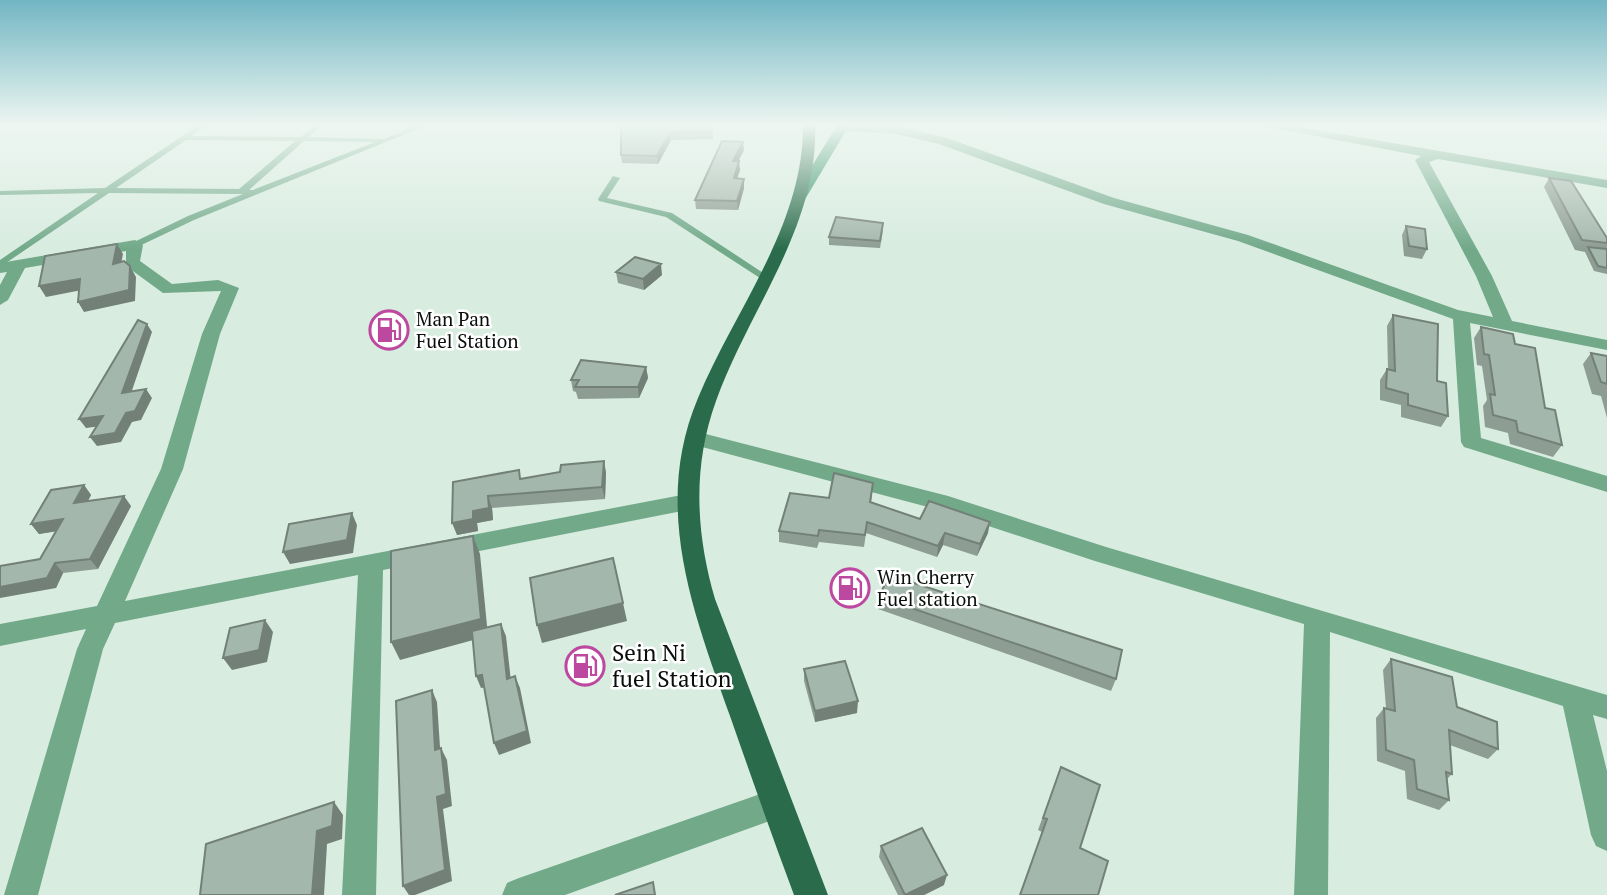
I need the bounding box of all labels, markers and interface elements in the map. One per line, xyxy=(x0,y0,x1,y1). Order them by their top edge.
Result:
place label: Man Pan Fuel Station xyxy=(416,306,519,353)
fuel station icon: Man Pan Fuel Station xyxy=(368,309,410,351)
place label: Win Cherry Fuel station xyxy=(877,564,978,611)
fuel station icon: Win Cherry Fuel station xyxy=(829,567,871,609)
place label: Sein Ni fuel Station xyxy=(612,637,732,694)
fuel station icon: Sein Ni fuel Station xyxy=(564,645,606,687)

